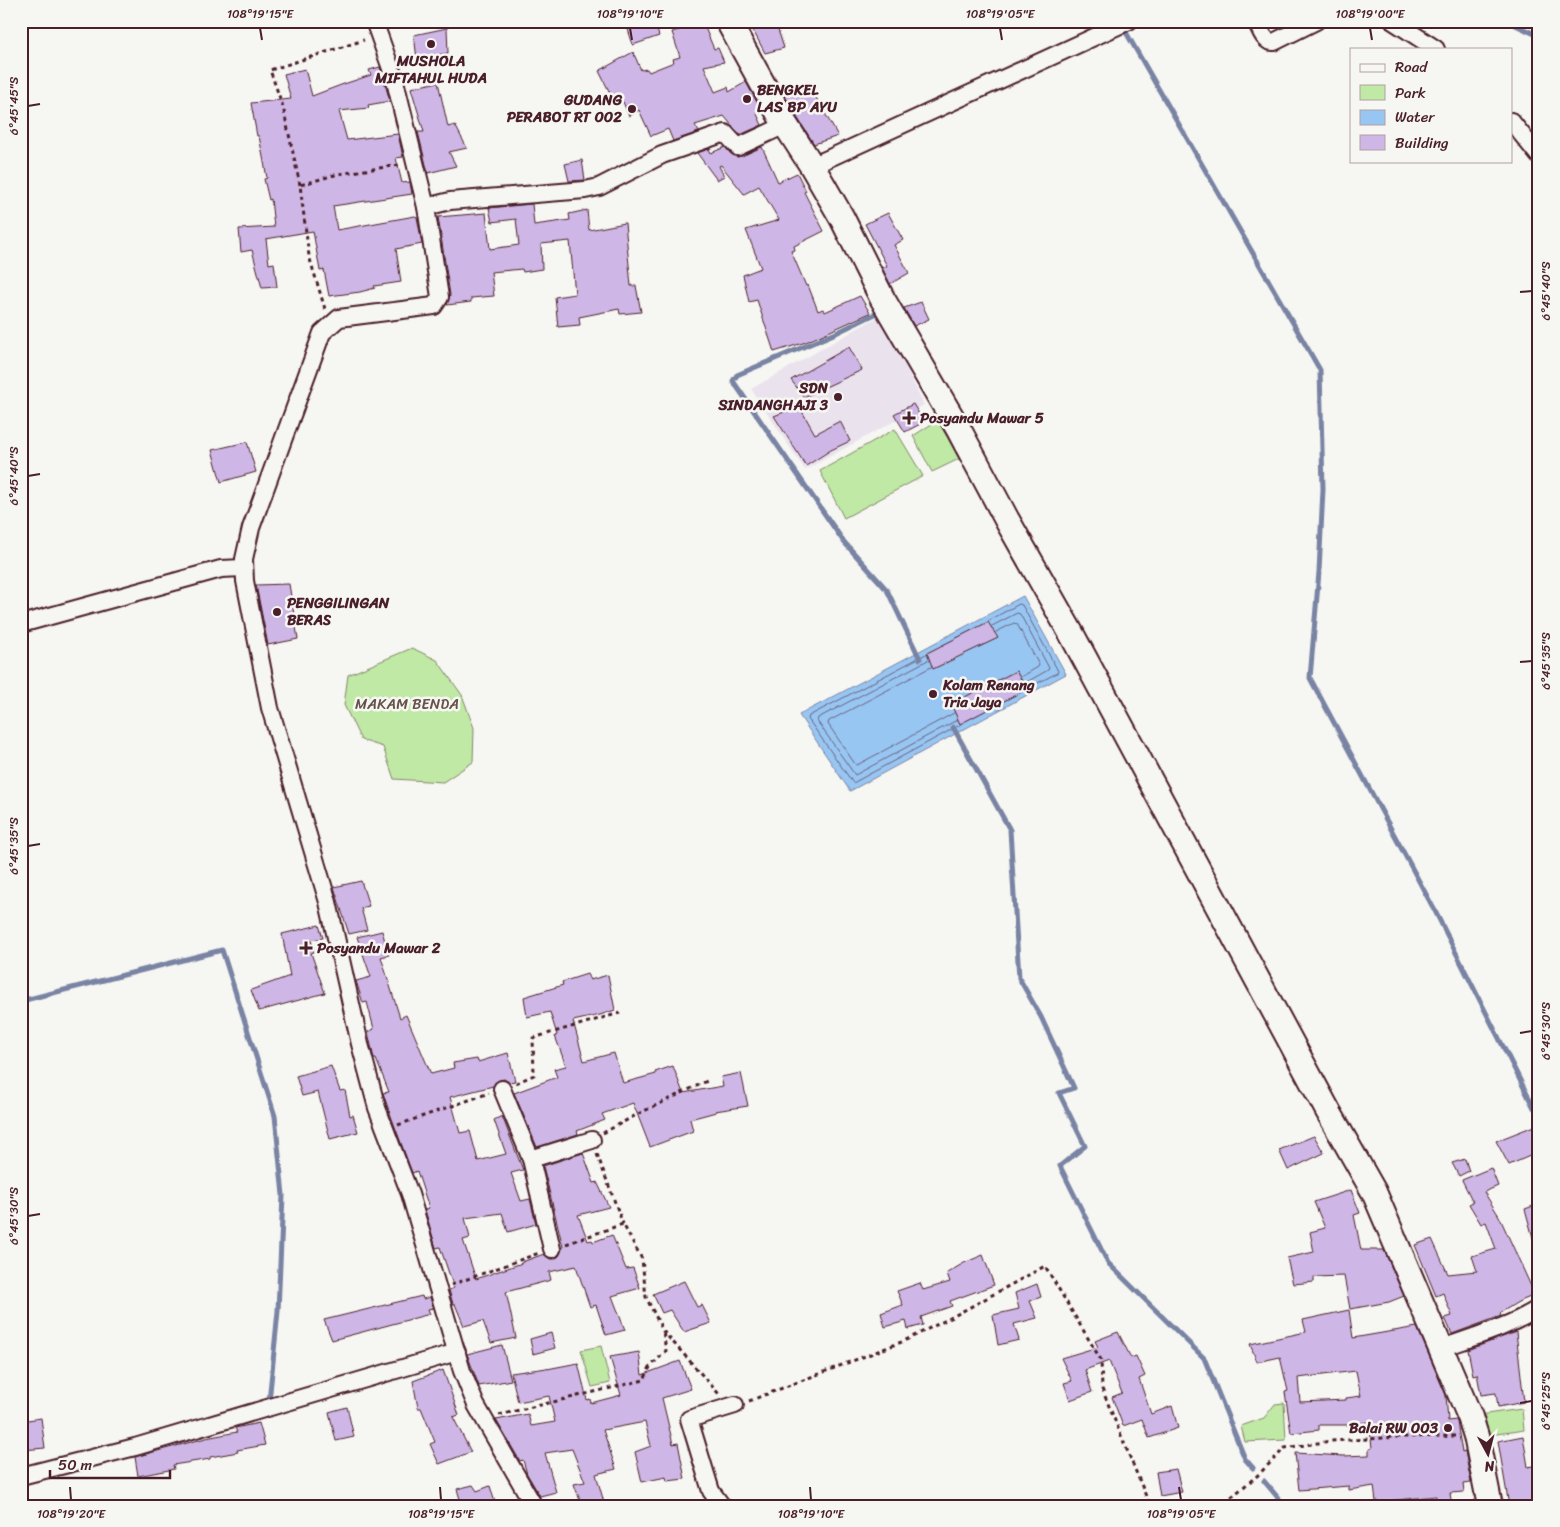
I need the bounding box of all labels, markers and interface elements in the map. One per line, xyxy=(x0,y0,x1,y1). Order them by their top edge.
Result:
text: 108°19'15"E xyxy=(227,3,294,25)
text: 108°19'10"E xyxy=(597,3,665,25)
text: 108°19'05"E xyxy=(966,3,1036,25)
text: 108°19'00"E xyxy=(1336,3,1406,25)
marker: MUSHOLA MIFTAHUL HUDA xyxy=(425,38,437,50)
place label: MUSHOLA MIFTAHUL HUDA xyxy=(374,48,487,91)
legend xyxy=(1350,48,1512,162)
text: Road xyxy=(1395,54,1428,80)
text: 6°45'45"S xyxy=(3,76,25,135)
place label: BENGKEL LAS BP AYU xyxy=(757,77,838,120)
text: Park xyxy=(1395,80,1426,106)
place label: GUDANG PERABOT RT 002 xyxy=(507,87,623,130)
marker: BENGKEL LAS BP AYU xyxy=(741,93,753,105)
marker: GUDANG PERABOT RT 002 xyxy=(626,103,638,115)
text: Water xyxy=(1395,104,1435,130)
text: Building xyxy=(1395,130,1449,156)
text: 6°45'40"S xyxy=(1535,261,1557,320)
place label: SDN SINDANGHAJI 3 xyxy=(717,375,829,418)
marker: SDN SINDANGHAJI 3 xyxy=(832,391,844,403)
place label: Posyandu Mawar 5 xyxy=(920,405,1044,431)
marker: Posyandu Mawar 5 xyxy=(902,411,916,425)
text: 6°45'40"S xyxy=(3,446,25,505)
place label: PENGGILINGAN BERAS xyxy=(287,590,390,633)
marker: PENGGILINGAN BERAS xyxy=(271,606,283,618)
text: 6°45'35"S xyxy=(1535,632,1557,690)
place label: Kolam Renang Tria Jaya xyxy=(942,672,1035,715)
marker: Kolam Renang Tria Jaya xyxy=(927,688,939,700)
park label: MAKAM BENDA xyxy=(355,691,459,717)
text: 6°45'35"S xyxy=(3,817,25,875)
place label: Posyandu Mawar 2 xyxy=(317,935,441,961)
marker: Posyandu Mawar 2 xyxy=(299,941,313,955)
text: 6°45'30"S xyxy=(1535,1002,1557,1060)
text: 6°45'30"S xyxy=(3,1187,25,1245)
text: 6°45'25"S xyxy=(1535,1372,1557,1430)
place label: Balai RW 003 xyxy=(1349,1415,1439,1441)
marker: Balai RW 003 xyxy=(1442,1422,1454,1434)
north arrow xyxy=(1462,1430,1512,1480)
scale bar xyxy=(50,1447,170,1479)
text: 50 m xyxy=(58,1452,93,1478)
text: N xyxy=(1483,1453,1497,1479)
text: 108°19'20"E xyxy=(37,1503,106,1525)
text: 108°19'15"E xyxy=(408,1503,475,1525)
text: 108°19'10"E xyxy=(778,1503,846,1525)
text: 108°19'05"E xyxy=(1147,1503,1217,1525)

